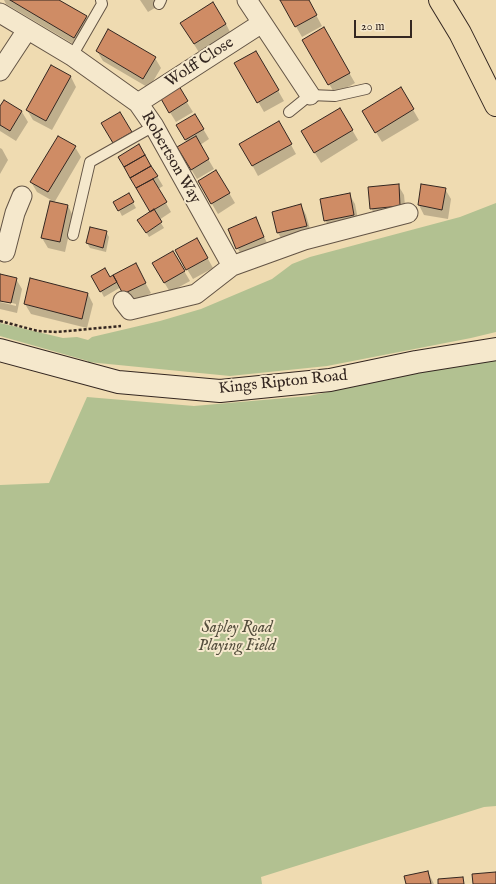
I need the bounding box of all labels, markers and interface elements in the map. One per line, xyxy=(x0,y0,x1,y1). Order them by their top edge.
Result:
scale bar xyxy=(356,12,414,38)
text: 20 m xyxy=(361,19,384,34)
street label: Wolff Close xyxy=(162,34,238,92)
street label: Robertson Way xyxy=(136,109,204,207)
street label: Kings Ripton Road xyxy=(218,367,348,399)
park label: Sapley Road Playing Field xyxy=(198,619,276,657)

